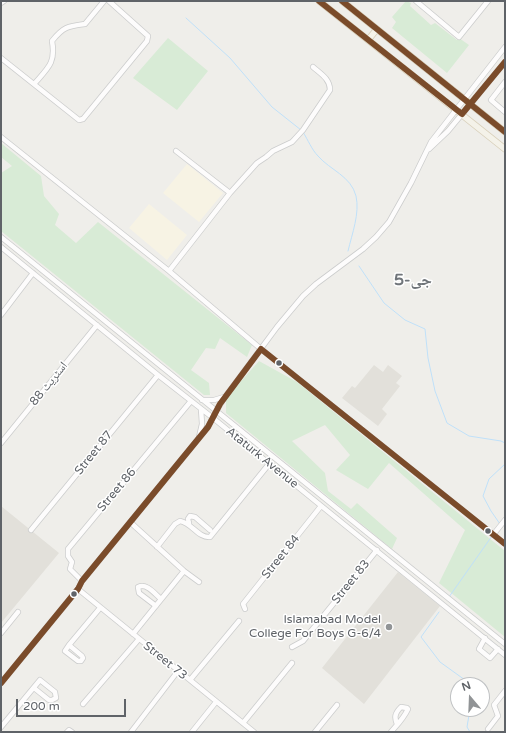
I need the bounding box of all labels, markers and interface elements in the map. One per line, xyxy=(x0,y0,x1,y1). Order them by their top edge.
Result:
district label: جی-5 xyxy=(394,271,432,291)
unlabelled marker xyxy=(274,358,284,368)
street label: اسٹریٹ 88 xyxy=(27,359,71,409)
street label: Ataturk Avenue xyxy=(223,424,301,492)
street label: Street 87 xyxy=(72,428,116,478)
street label: Street 86 xyxy=(95,465,139,515)
unlabelled marker xyxy=(483,526,493,536)
street label: Street 84 xyxy=(259,532,303,582)
street label: Street 83 xyxy=(329,557,373,607)
unlabelled marker xyxy=(69,589,79,599)
place label: Islamabad Model College For Boys G-6/4 xyxy=(249,613,381,641)
marker: Islamabad Model College For Boys G-6/4 xyxy=(384,622,394,632)
street label: Street 73 xyxy=(140,639,190,683)
north arrow xyxy=(450,677,490,717)
text: N xyxy=(460,679,473,694)
scale bar xyxy=(18,691,128,717)
text: 200 m xyxy=(23,699,60,713)

